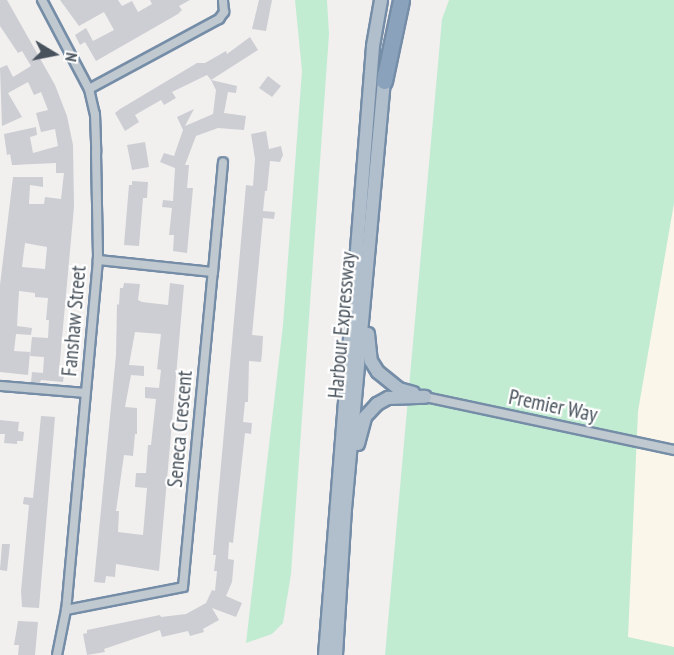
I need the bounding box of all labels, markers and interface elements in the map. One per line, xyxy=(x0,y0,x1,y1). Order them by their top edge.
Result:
north arrow xyxy=(24,24,84,84)
text: N xyxy=(61,51,82,63)
street label: Harbour Expressway xyxy=(323,251,361,399)
street label: Fanshaw Street xyxy=(57,264,91,378)
street label: Seneca Crescent xyxy=(162,369,198,489)
street label: Premier Way xyxy=(506,384,600,428)

